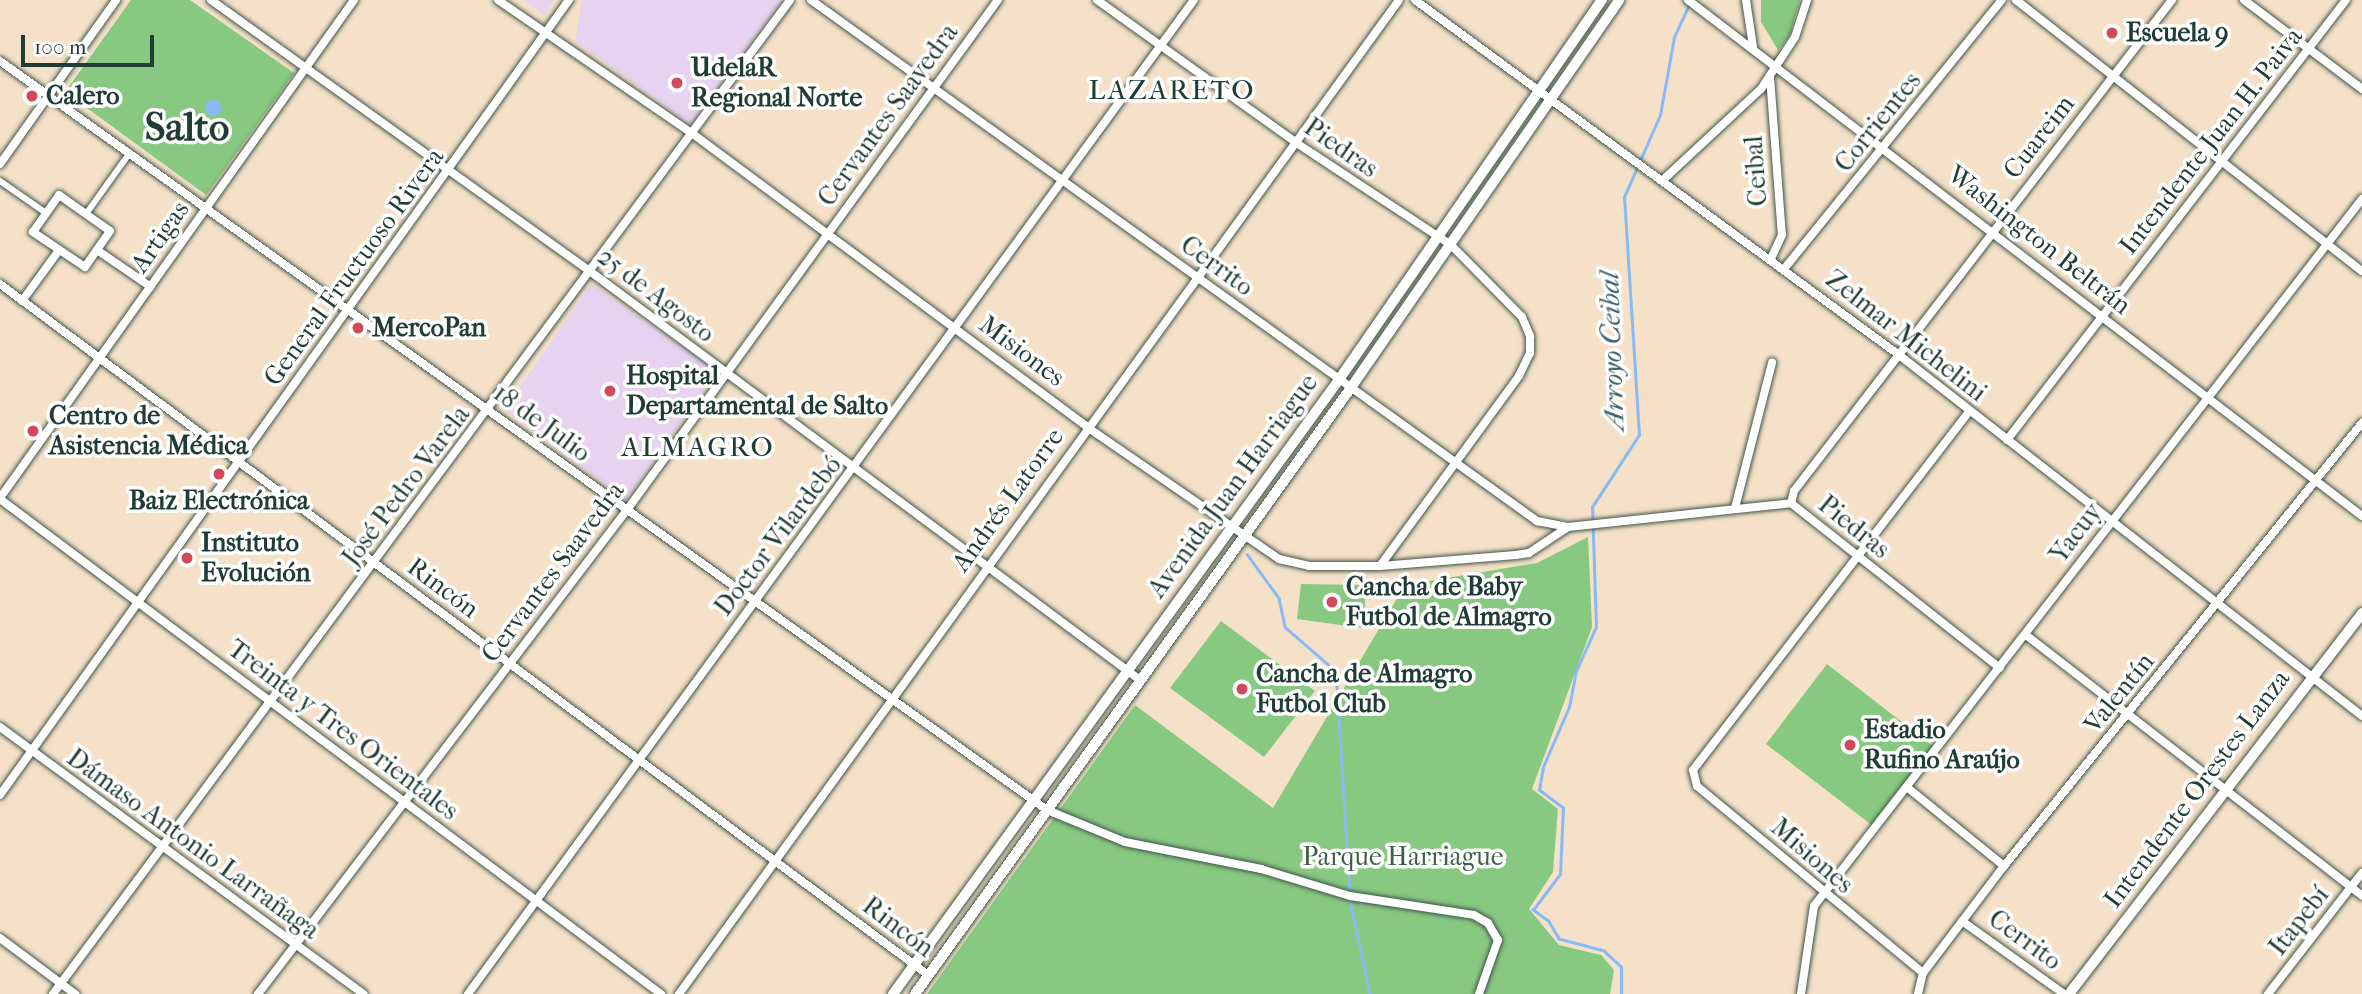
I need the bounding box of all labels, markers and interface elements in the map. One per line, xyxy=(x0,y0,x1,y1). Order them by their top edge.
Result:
place label: Escuela 9 xyxy=(2126,17,2229,49)
street label: Cervantes Saavedra xyxy=(811,18,965,212)
scale bar xyxy=(24,21,158,65)
street label: Intendente Juan H. Paiva xyxy=(2113,21,2309,261)
marker: Escuela 9 xyxy=(2104,25,2120,41)
text: 100 m xyxy=(34,35,87,59)
place label: UdelaR Regional Norte xyxy=(691,52,862,114)
street label: Corrientes xyxy=(1828,66,1928,178)
district label: LAZARETO xyxy=(1089,73,1255,107)
marker: UdelaR Regional Norte xyxy=(669,75,685,91)
place label: Calero xyxy=(46,80,119,112)
marker: Calero xyxy=(24,88,40,104)
street label: Cuareim xyxy=(1997,89,2081,185)
district label: Salto xyxy=(145,103,229,151)
street label: Piedras xyxy=(1298,111,1384,185)
street label: Ceibal xyxy=(1738,135,1774,207)
street label: General Fructuoso Rivera xyxy=(257,142,451,392)
street label: Washington Beltrán xyxy=(1941,159,2137,321)
street label: Artigas xyxy=(124,195,196,279)
street label: Cerrito xyxy=(1174,229,1260,303)
street label: 25 de Agosto xyxy=(591,241,721,349)
street label: Zelmar Michelini xyxy=(1819,264,1993,408)
water label: Arroyo Ceibal xyxy=(1592,271,1632,431)
street label: Misiones xyxy=(973,309,1071,393)
place label: MercoPan xyxy=(372,312,486,344)
marker: MercoPan xyxy=(350,320,366,336)
place label: Hospital Departamental de Salto xyxy=(626,360,888,422)
street label: Avenida Juan Harriague xyxy=(1141,368,1325,604)
street label: 18 de Julio xyxy=(487,377,597,469)
marker: Hospital Departamental de Salto xyxy=(600,381,620,401)
place label: Centro de Asistencia Médica xyxy=(49,400,248,462)
street label: José Pedro Varela xyxy=(336,400,476,572)
marker: Centro de Asistencia Médica xyxy=(23,421,43,441)
street label: Andrés Latorre xyxy=(945,422,1071,578)
district label: ALMAGRO xyxy=(622,430,774,464)
street label: Doctor Vilardebó xyxy=(708,450,848,622)
marker: Baiz Electrónica xyxy=(211,466,227,482)
street label: Cervantes Saavedra xyxy=(475,476,631,668)
place label: Baiz Electrónica xyxy=(129,485,309,517)
street label: Piedras xyxy=(1812,489,1896,565)
street label: Yacuy xyxy=(2043,497,2109,569)
place label: Instituto Evolución xyxy=(201,527,311,588)
marker: Instituto Evolución xyxy=(179,550,195,566)
street label: Rincón xyxy=(401,551,485,625)
place label: Cancha de Baby Futbol de Almagro xyxy=(1346,571,1552,632)
marker: Cancha de Baby Futbol de Almagro xyxy=(1324,594,1340,610)
street label: Treinta y Tres Orientales xyxy=(222,633,464,827)
street label: Valentín xyxy=(2077,647,2161,739)
place label: Cancha de Almagro Futbol Club xyxy=(1256,658,1472,720)
street label: Intendente Orestes Lanza xyxy=(2097,664,2297,914)
marker: Cancha de Almagro Futbol Club xyxy=(1234,681,1250,697)
place label: Estadio Rufino Araújo xyxy=(1864,714,2020,776)
marker: Estadio Rufino Araújo xyxy=(1842,737,1858,753)
street label: Dámaso Antonio Larrañaga xyxy=(61,742,325,946)
street label: Misiones xyxy=(1764,812,1860,900)
park label: Parque Harriague xyxy=(1302,841,1504,873)
street label: Itapebí xyxy=(2262,880,2336,962)
street label: Rincón xyxy=(856,890,940,964)
street label: Cerrito xyxy=(1982,903,2068,977)

